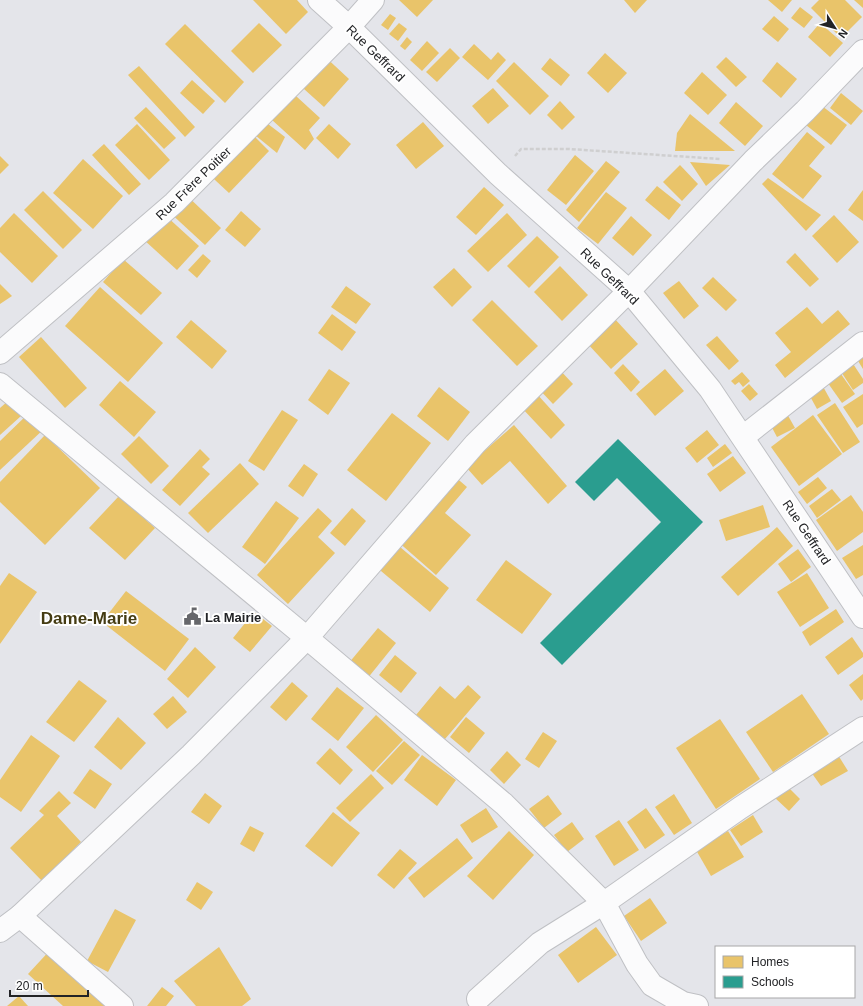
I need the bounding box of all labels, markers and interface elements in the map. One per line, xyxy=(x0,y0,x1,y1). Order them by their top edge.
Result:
north arrow xyxy=(815,8,855,48)
street label: Rue Geffrard xyxy=(343,22,408,85)
text: N xyxy=(836,27,850,41)
street label: Rue Frère Poitier xyxy=(153,143,235,223)
street label: Rue Geffrard xyxy=(577,245,642,308)
street label: Rue Geffrard xyxy=(779,497,834,568)
public building icon: La Mairie xyxy=(182,607,202,627)
district label: Dame-Marie xyxy=(41,609,137,628)
place label: La Mairie xyxy=(205,610,261,625)
legend xyxy=(715,946,855,998)
text: Homes xyxy=(751,955,789,969)
scale bar xyxy=(10,972,88,998)
text: Schools xyxy=(751,975,794,989)
text: 20 m xyxy=(16,979,43,993)

